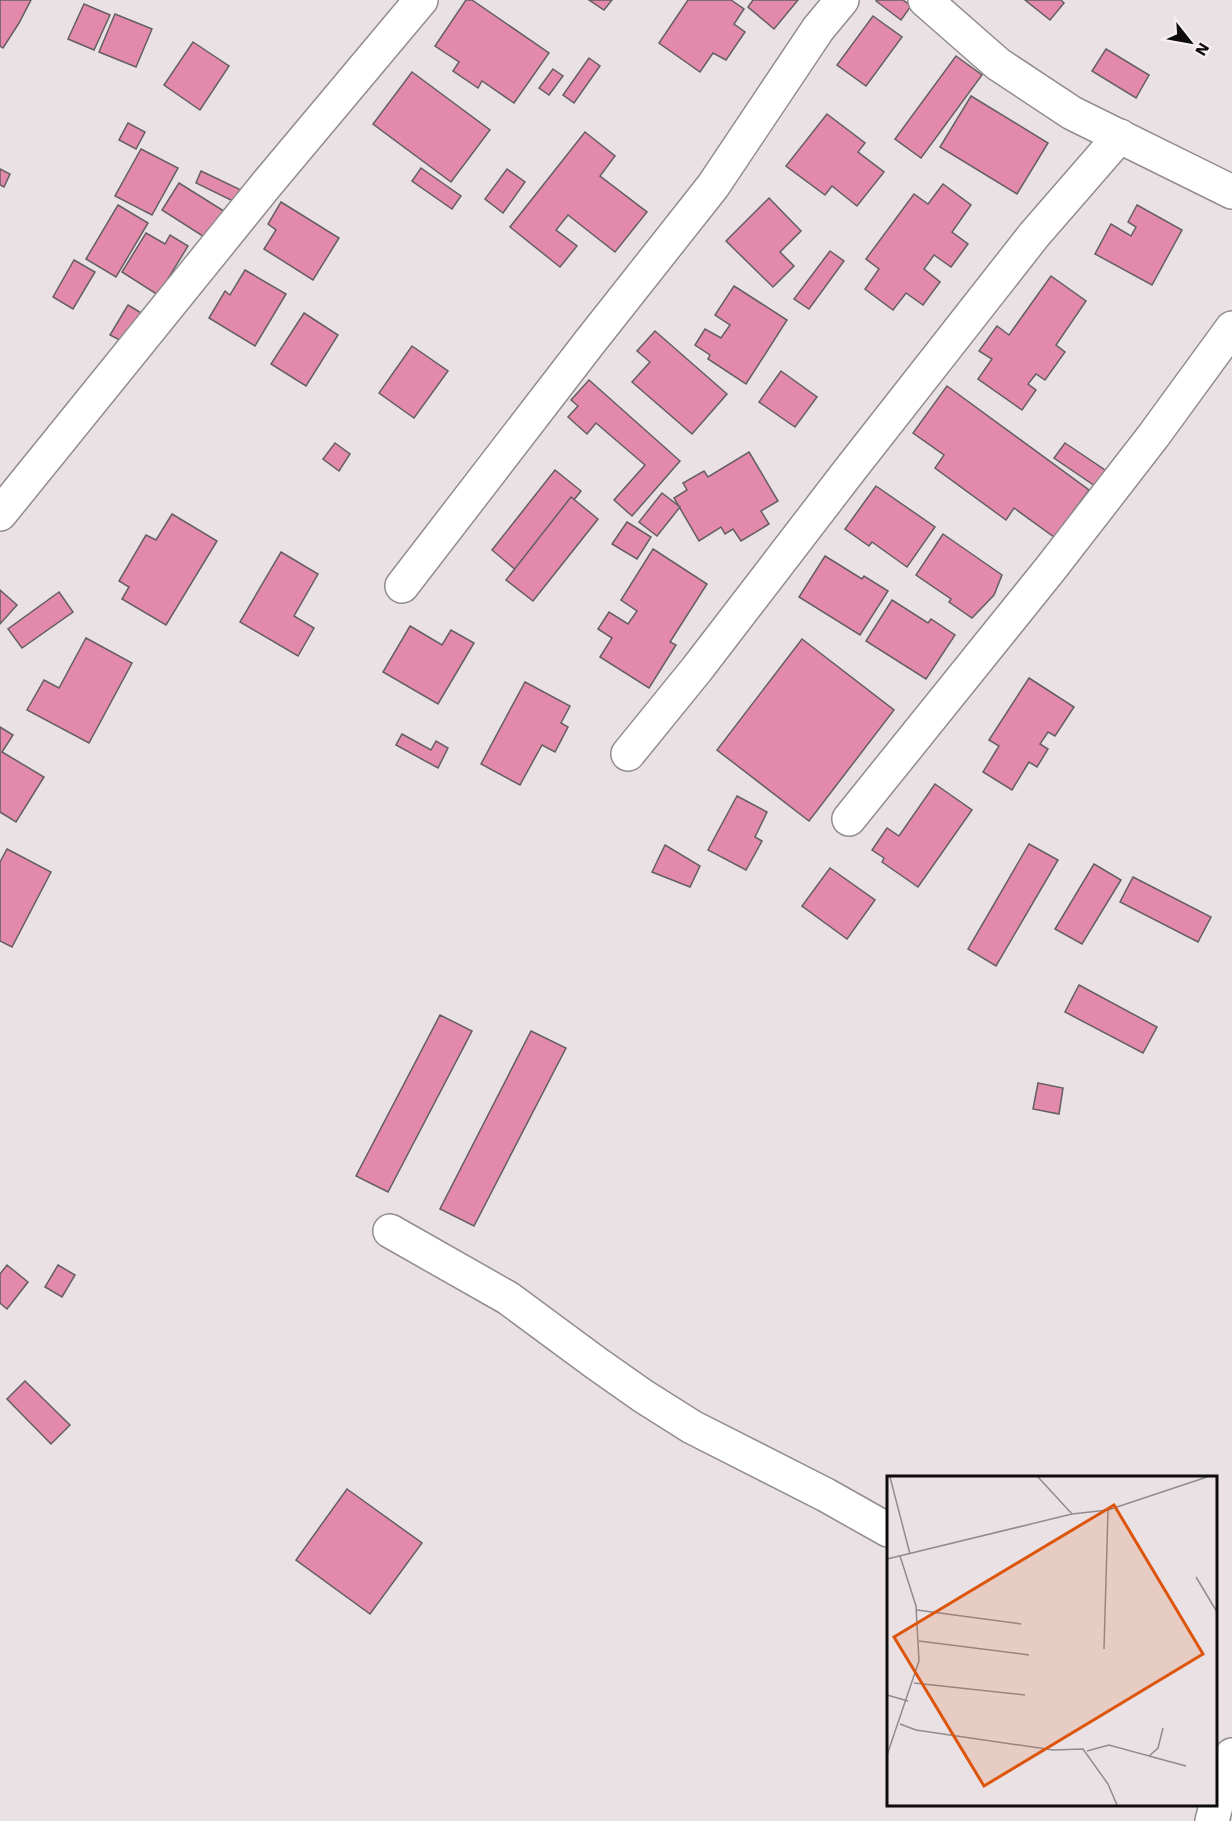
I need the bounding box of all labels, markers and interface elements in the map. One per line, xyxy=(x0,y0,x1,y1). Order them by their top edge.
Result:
north arrow xyxy=(1160,12,1220,72)
text: N xyxy=(1191,39,1214,59)
inset map xyxy=(887,1476,1217,1806)

